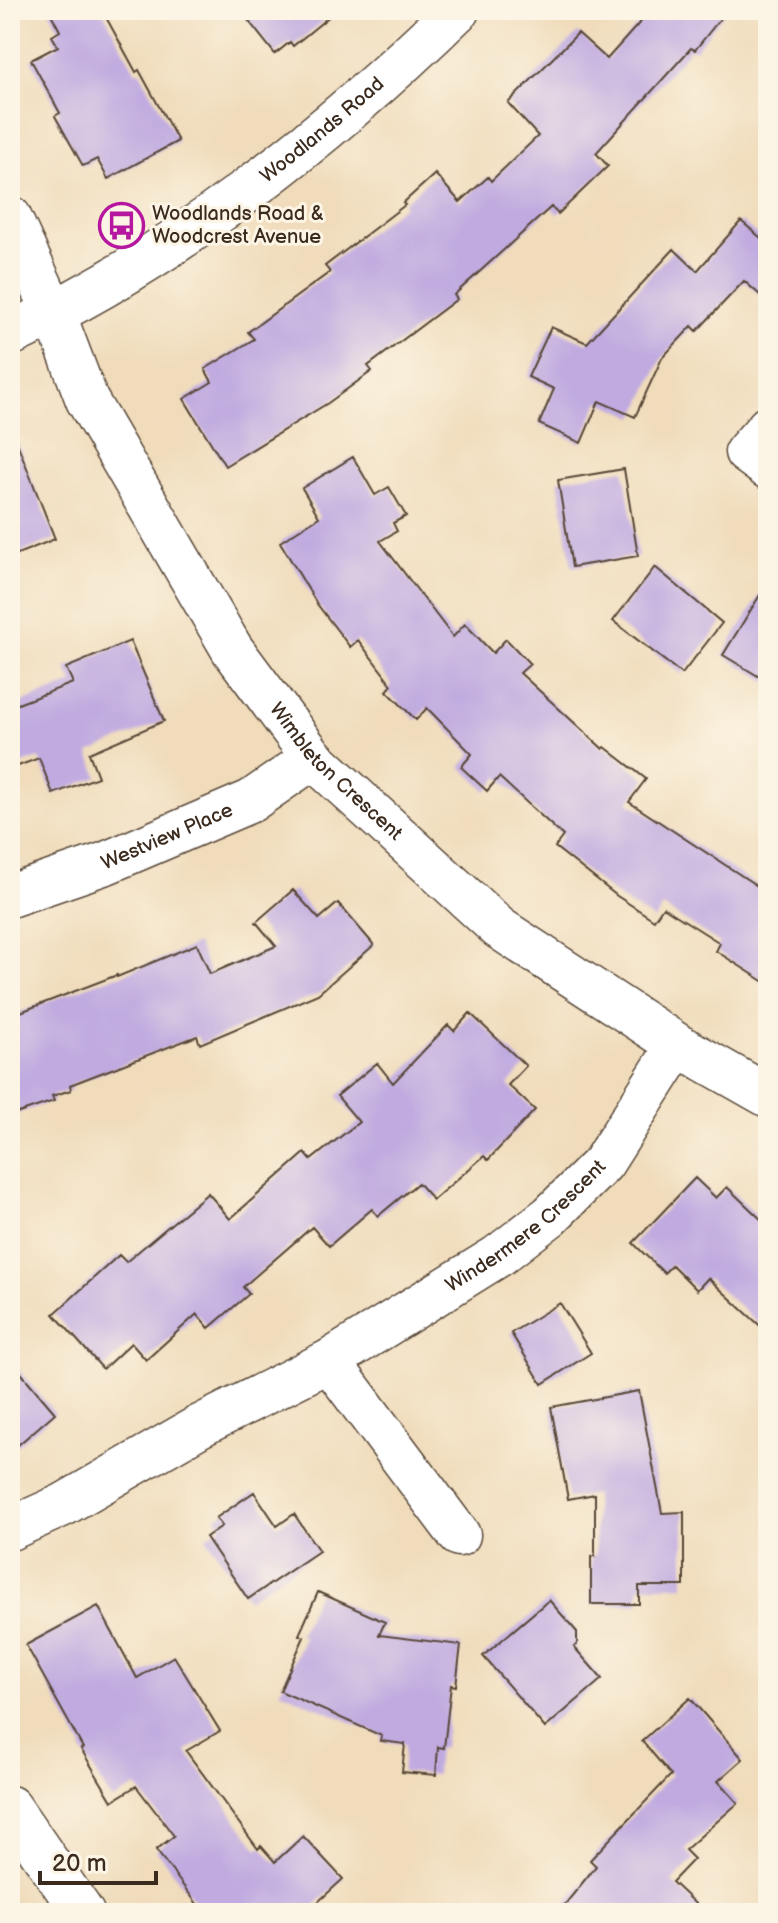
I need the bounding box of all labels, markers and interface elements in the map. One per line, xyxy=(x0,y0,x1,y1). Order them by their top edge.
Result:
street label: Woodlands Road xyxy=(255,72,389,188)
bus stop icon: Woodlands Road & Woodcrest Avenue xyxy=(97,201,145,249)
place label: Woodlands Road & Woodcrest Avenue xyxy=(152,202,324,249)
street label: Wimbleton Crescent xyxy=(264,698,407,846)
street label: Westview Place xyxy=(98,798,237,876)
street label: Windermere Crescent xyxy=(441,1155,611,1297)
scale bar xyxy=(40,1835,156,1885)
text: 20 m xyxy=(52,1849,107,1878)

